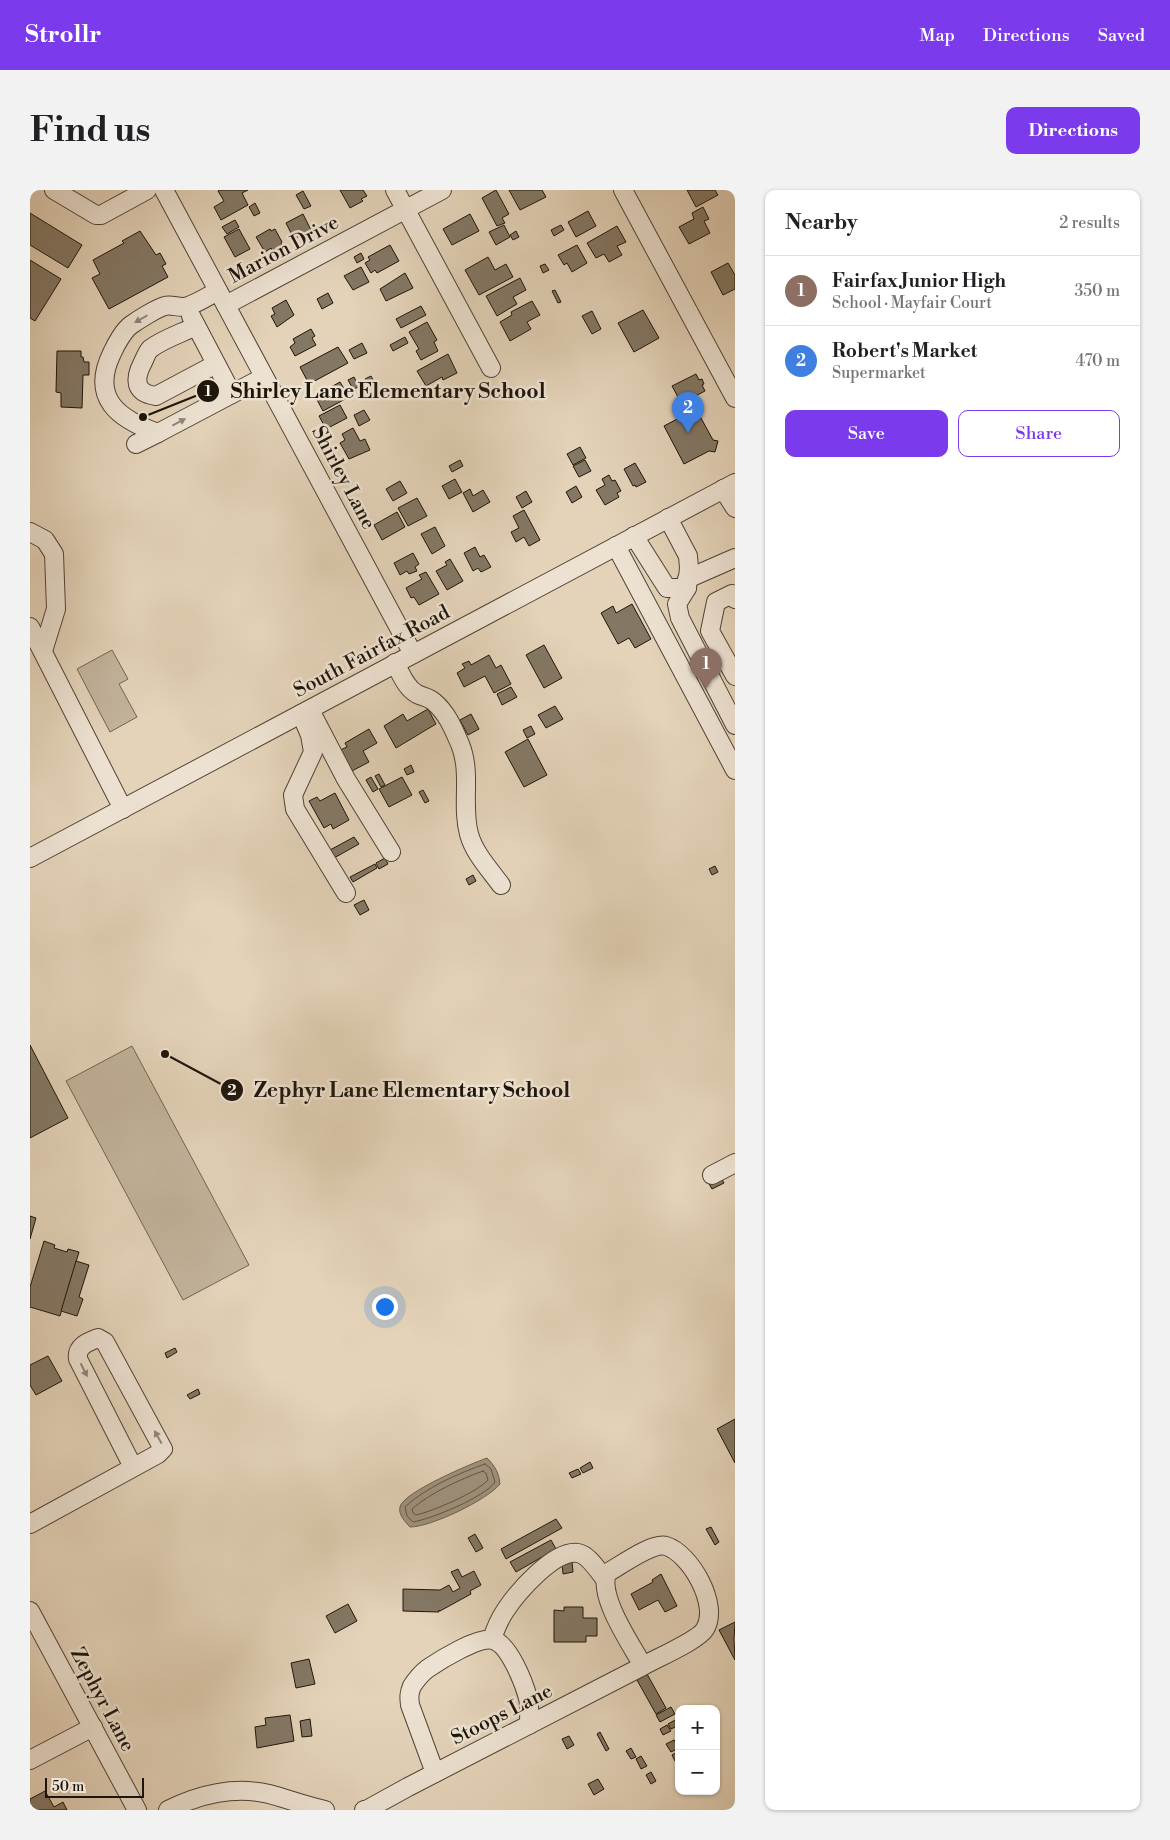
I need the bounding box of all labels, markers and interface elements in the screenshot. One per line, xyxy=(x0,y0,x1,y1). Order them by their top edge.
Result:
text: Strollr xyxy=(25,20,101,50)
text: Map xyxy=(919,24,955,47)
text: Directions xyxy=(983,24,1070,47)
text: Saved xyxy=(1098,24,1145,47)
button: Directions xyxy=(1006,107,1140,154)
text: Find us xyxy=(30,109,150,152)
street label: Marion Drive xyxy=(224,210,344,290)
text: Nearby xyxy=(785,210,858,236)
text: 2 results xyxy=(1059,213,1120,233)
text: Fairfax Junior High xyxy=(832,269,1006,293)
text: 1 xyxy=(797,281,805,301)
text: 350 m xyxy=(1074,281,1120,301)
text: School · Mayfair Court xyxy=(832,293,992,313)
one-way arrow xyxy=(134,315,147,324)
text: Robert's Market xyxy=(832,339,977,363)
text: 2 xyxy=(796,351,806,371)
text: 470 m xyxy=(1076,351,1120,371)
text: Supermarket xyxy=(832,363,926,383)
callout: Shirley Lane Elementary School xyxy=(195,373,555,409)
text: Shirley Lane Elementary School xyxy=(230,379,546,405)
text: 1 xyxy=(204,382,212,401)
pin: 2 xyxy=(672,392,704,433)
button: Save xyxy=(785,410,948,457)
button: Share xyxy=(958,410,1120,457)
one-way arrow xyxy=(172,418,187,426)
street label: Shirley Lane xyxy=(305,422,381,534)
street label: South Fairfax Road xyxy=(290,600,455,704)
pin: 1 xyxy=(690,648,722,689)
callout: Zephyr Lane Elementary School xyxy=(219,1072,580,1108)
text: Zephyr Lane Elementary School xyxy=(254,1078,570,1104)
text: 2 xyxy=(227,1081,237,1100)
your location xyxy=(372,1294,398,1320)
one-way arrow xyxy=(80,1363,88,1378)
one-way arrow xyxy=(153,1430,162,1443)
street label: Zephyr Lane xyxy=(64,1644,140,1756)
street label: Stoops Lane xyxy=(447,1679,557,1751)
map controls xyxy=(675,1705,720,1795)
button: + xyxy=(675,1705,720,1750)
button: − xyxy=(675,1750,720,1795)
scale bar xyxy=(45,1775,144,1798)
text: 50 m xyxy=(52,1778,84,1796)

